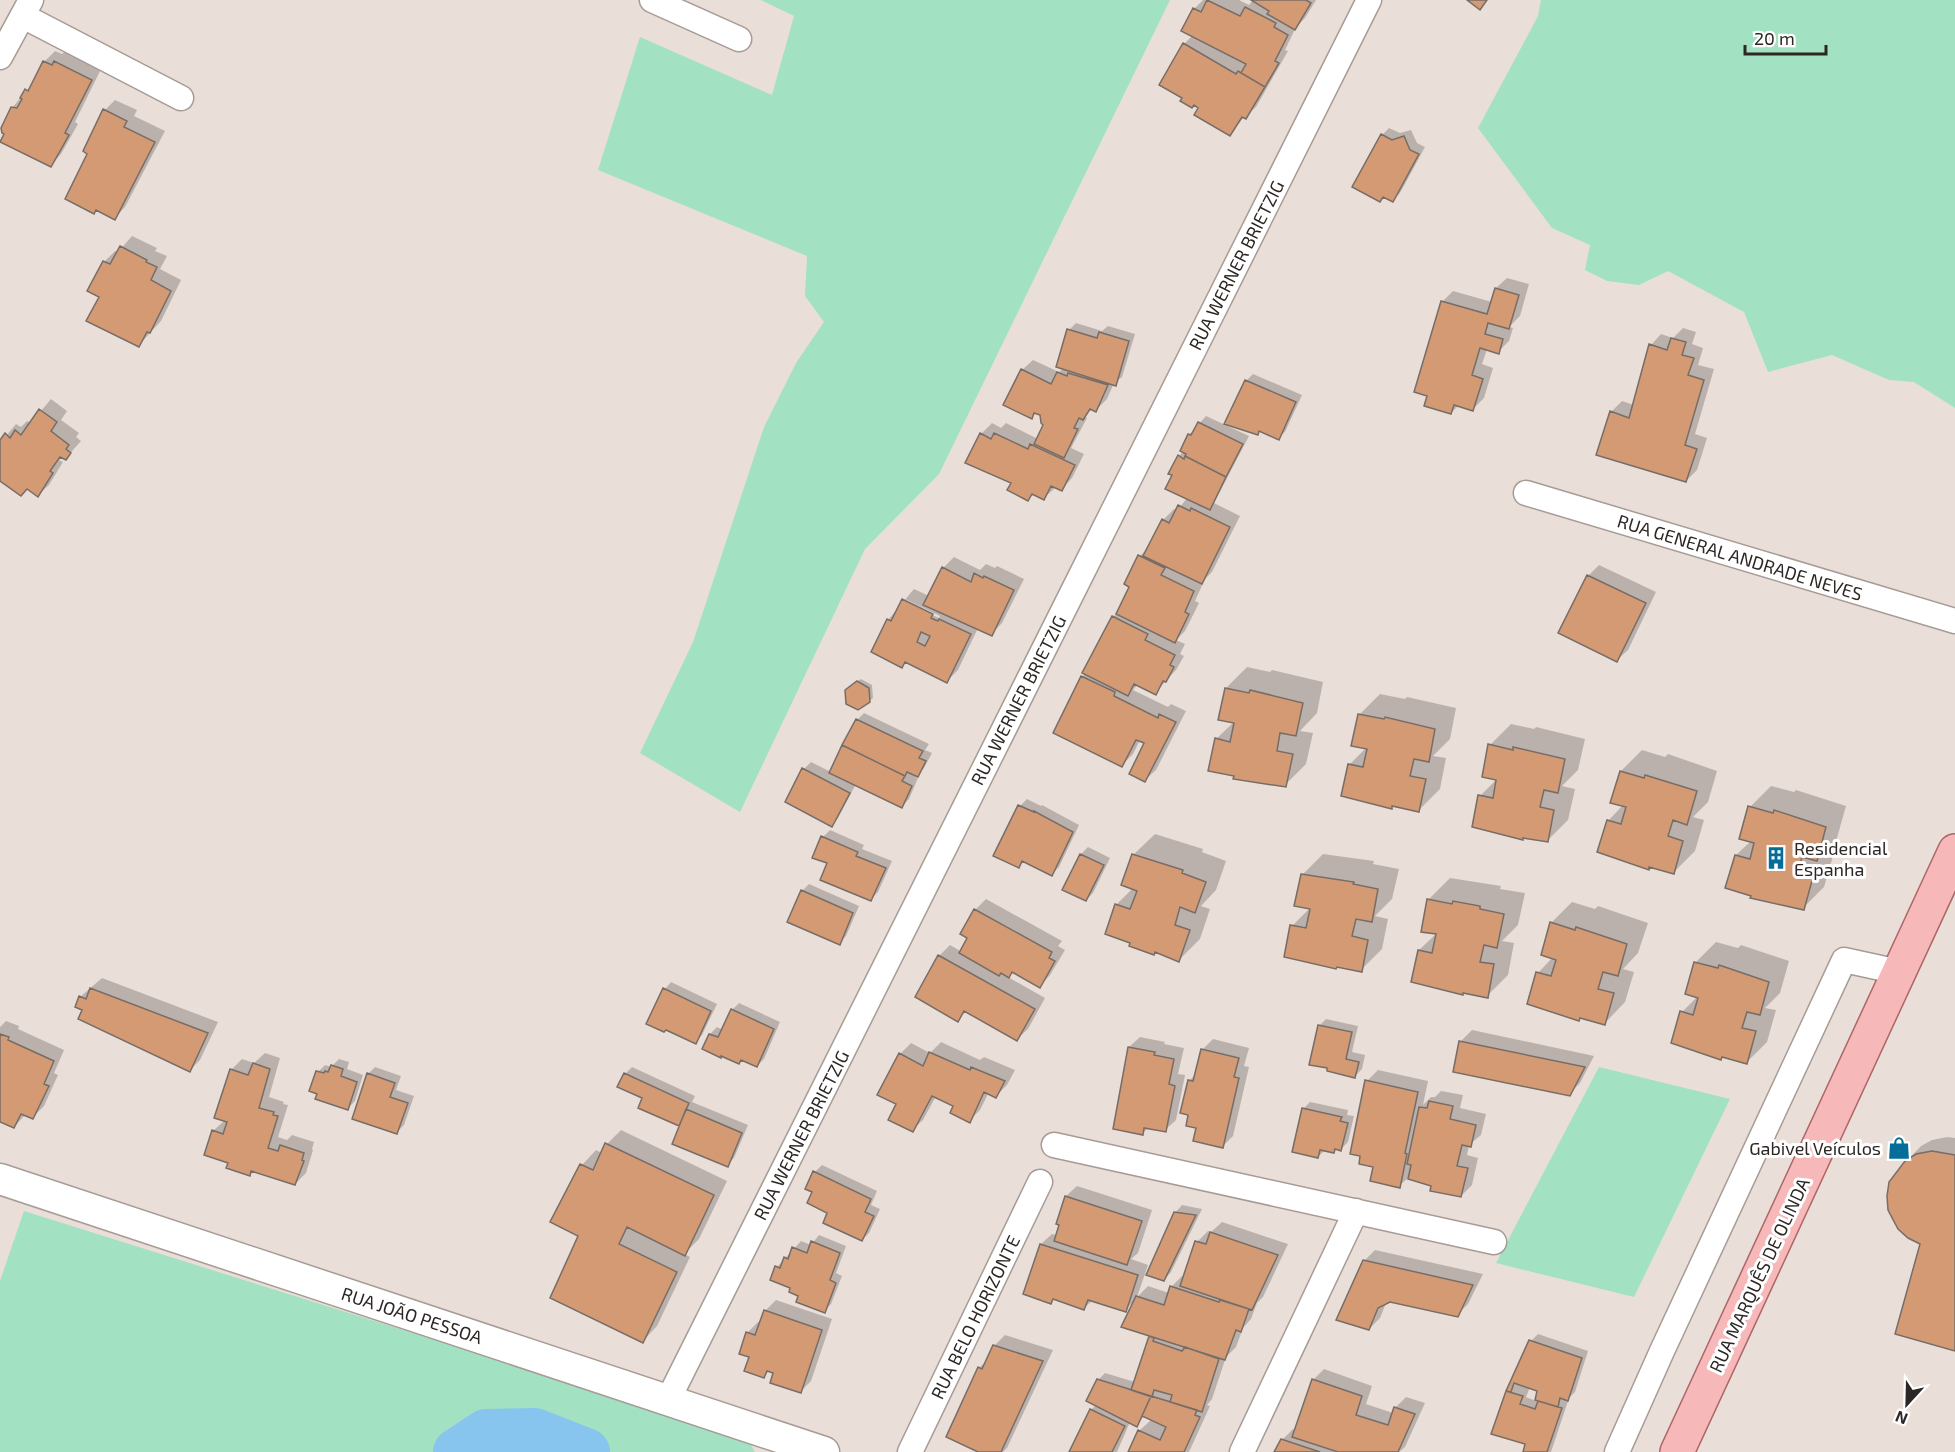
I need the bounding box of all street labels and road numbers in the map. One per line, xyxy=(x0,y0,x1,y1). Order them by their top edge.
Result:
street label: RUA WERNER BRIETZIG xyxy=(1184,176,1288,354)
street label: RUA GENERAL ANDRADE NEVES xyxy=(1615,509,1865,605)
street label: RUA WERNER BRIETZIG xyxy=(966,611,1070,789)
street label: RUA WERNER BRIETZIG xyxy=(749,1046,853,1224)
street label: RUA MARQUÊS DE OLINDA xyxy=(1704,1174,1814,1376)
street label: RUA BELO HORIZONTE xyxy=(926,1232,1024,1402)
street label: RUA JOÃO PESSOA xyxy=(339,1282,486,1348)

